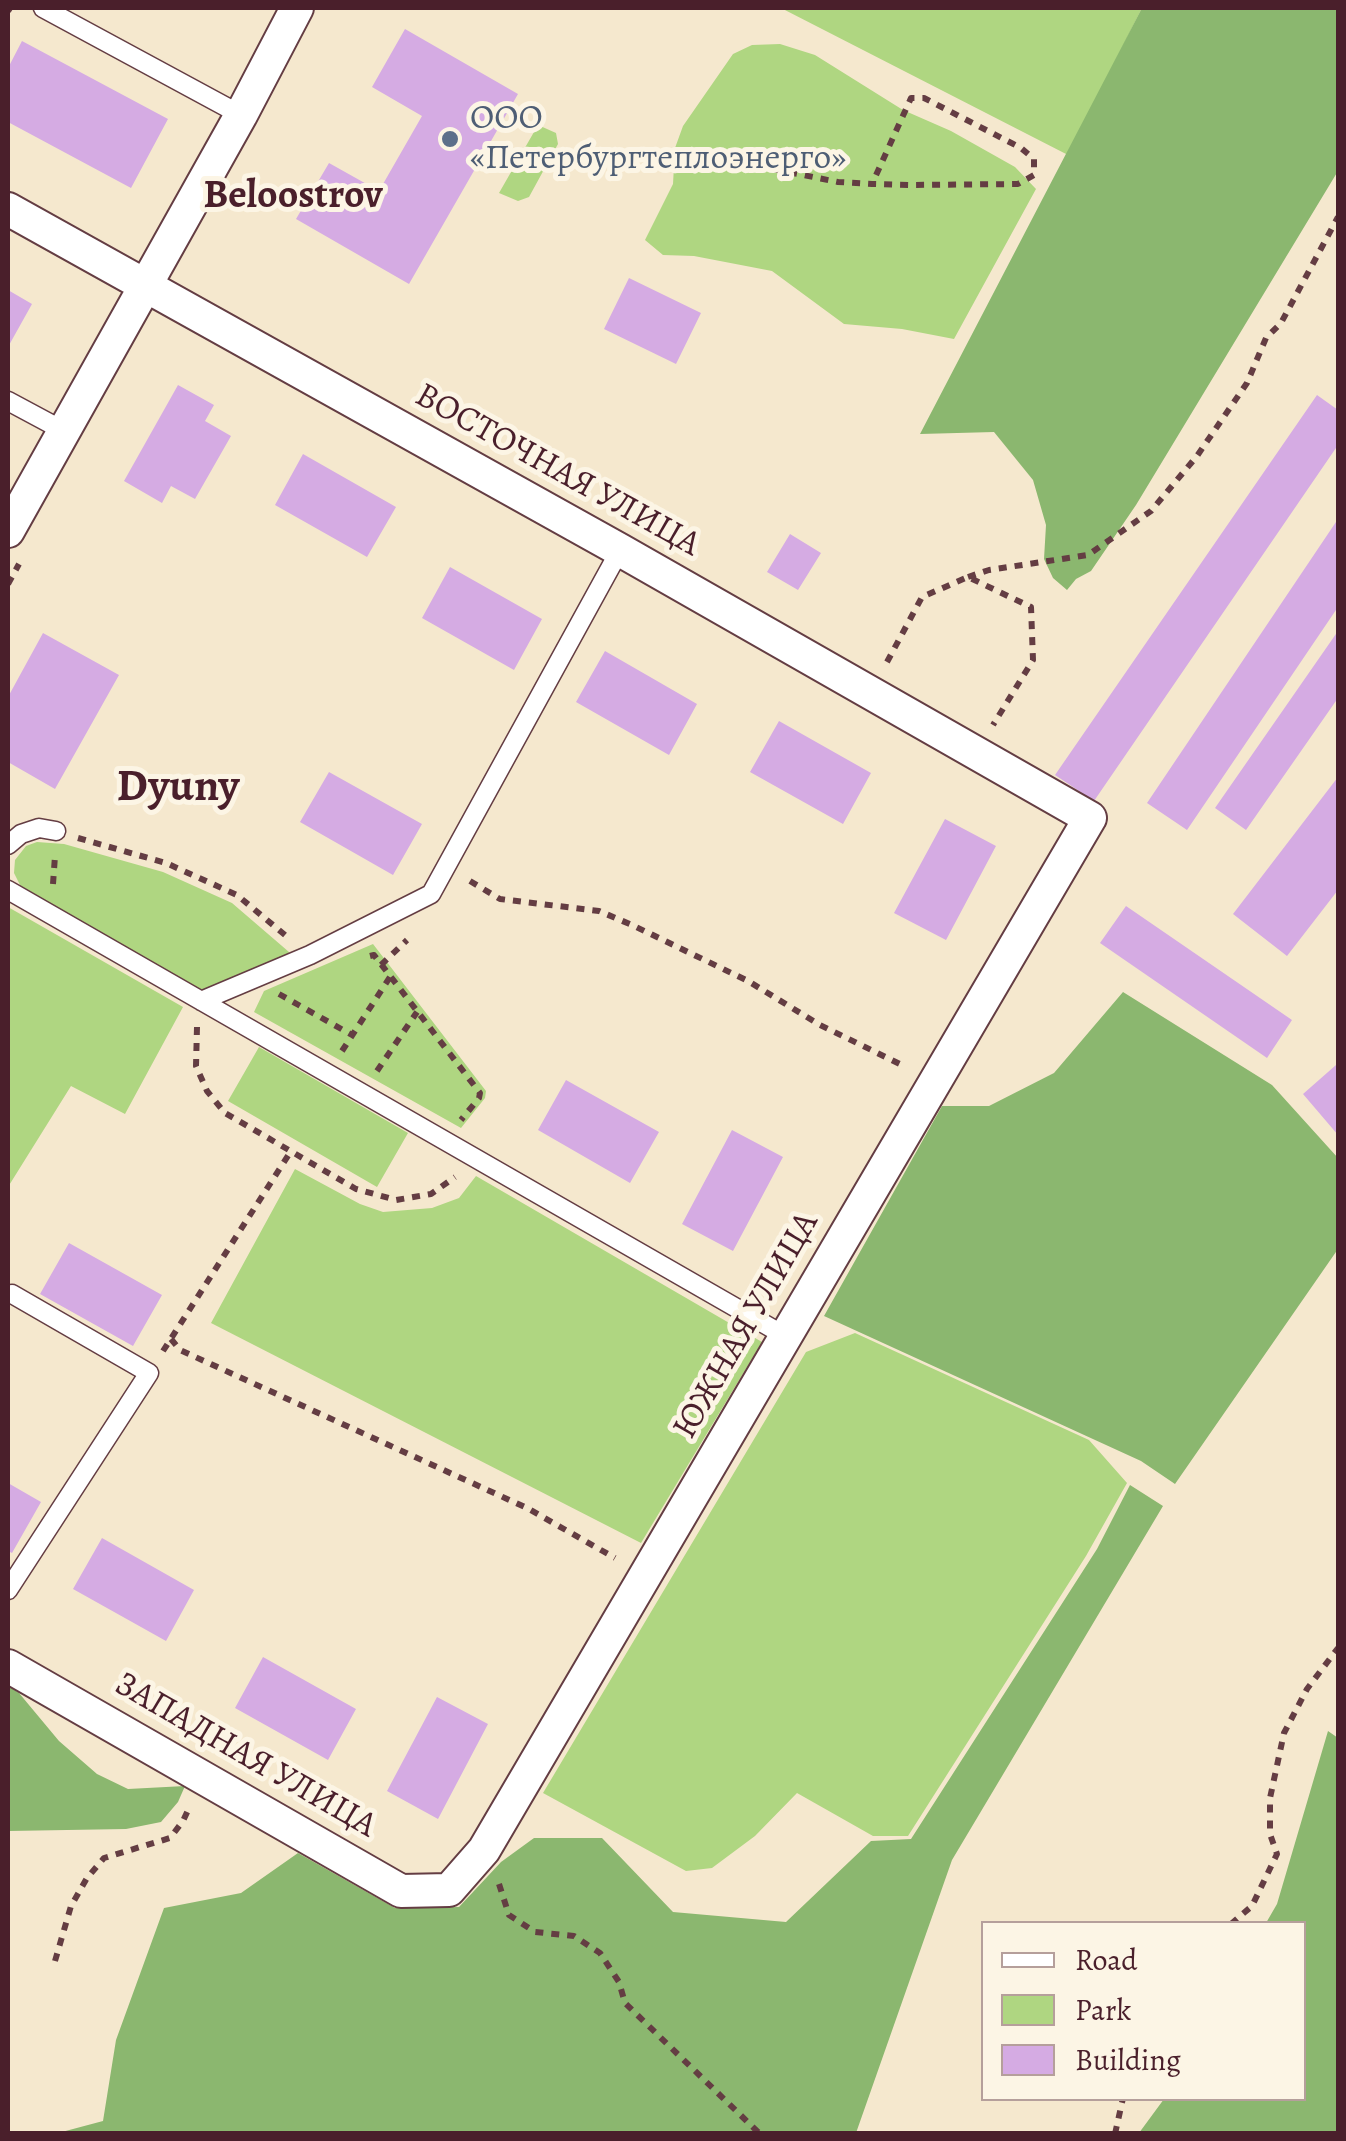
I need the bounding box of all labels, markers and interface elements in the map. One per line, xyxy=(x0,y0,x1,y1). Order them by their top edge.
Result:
place label: ООО «Петербургтеплоэнерго» xyxy=(470,98,846,180)
marker: ООО «Петербургтеплоэнерго» xyxy=(439,128,461,150)
district label: Beloostrov xyxy=(203,173,383,221)
street label: ВОСТОЧНАЯ УЛИЦА xyxy=(407,375,707,567)
district label: Dyuny xyxy=(117,762,239,816)
street label: ЮЖНАЯ УЛИЦА xyxy=(665,1205,829,1447)
street label: ЗАПАДНАЯ УЛИЦА xyxy=(107,1664,383,1848)
legend xyxy=(981,1921,1306,2101)
text: Road xyxy=(1075,1940,1137,1980)
text: Park xyxy=(1075,1990,1131,2030)
text: Building xyxy=(1075,2040,1181,2080)

